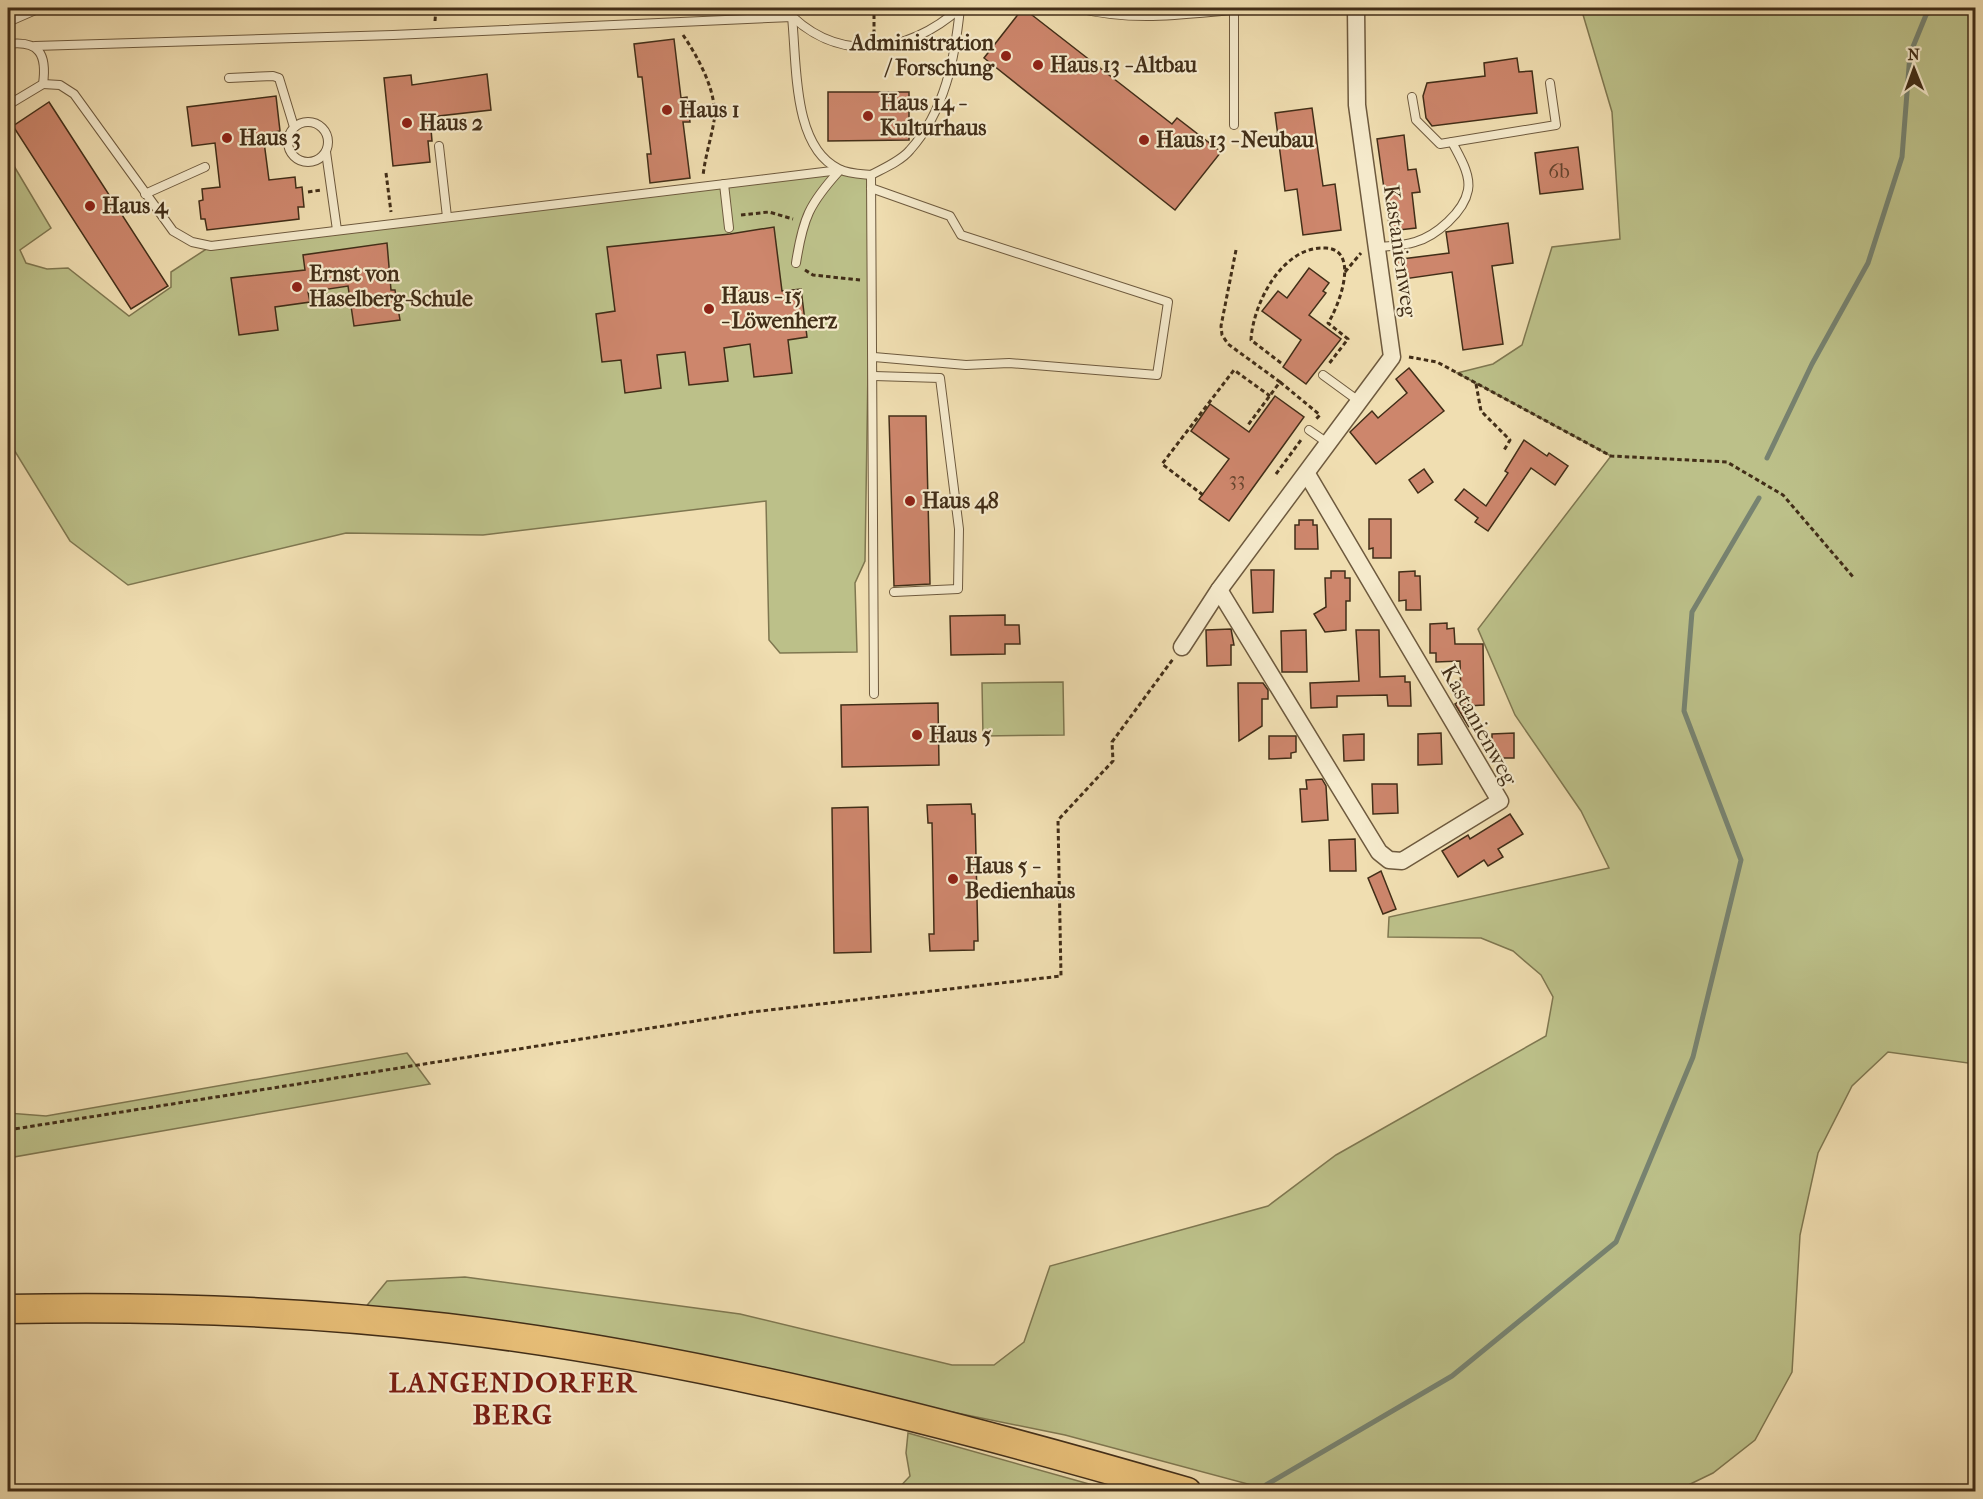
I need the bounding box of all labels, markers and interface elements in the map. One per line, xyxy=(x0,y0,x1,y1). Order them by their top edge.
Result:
place label: Administration / Forschung xyxy=(848,30,995,81)
north arrow xyxy=(1884,39,1944,99)
text: N xyxy=(1908,45,1921,64)
marker: Administration / Forschung xyxy=(999,49,1013,63)
place label: Haus 13 - Altbau xyxy=(1050,52,1197,78)
marker: Haus 13 - Altbau xyxy=(1031,58,1045,72)
place label: Haus 14 - Kulturhaus xyxy=(880,90,986,141)
place label: Haus 1 xyxy=(679,97,740,123)
marker: Haus 1 xyxy=(660,103,674,117)
marker: Haus 14 - Kulturhaus xyxy=(861,109,875,123)
place label: Haus 2 xyxy=(419,110,483,136)
marker: Haus 2 xyxy=(400,116,414,130)
place label: Haus 3 xyxy=(239,125,301,151)
place label: Haus 13 - Neubau xyxy=(1156,127,1315,153)
marker: Haus 3 xyxy=(220,131,234,145)
marker: Haus 13 - Neubau xyxy=(1137,133,1151,147)
house number: 6b xyxy=(1548,160,1570,183)
street label: Kastanienweg xyxy=(1378,183,1422,319)
place label: Haus 4 xyxy=(102,193,169,219)
marker: Haus 4 xyxy=(83,199,97,213)
place label: Ernst von Haselberg-Schule xyxy=(309,261,473,312)
marker: Ernst von Haselberg-Schule xyxy=(290,280,304,294)
place label: Haus - 15 - Löwenherz xyxy=(721,283,838,334)
marker: Haus - 15 - Löwenherz xyxy=(702,302,716,316)
house number: 33 xyxy=(1229,468,1245,491)
place label: Haus 48 xyxy=(922,488,999,514)
marker: Haus 48 xyxy=(903,494,917,508)
street label: Kastanienweg xyxy=(1435,660,1523,790)
place label: Haus 5 xyxy=(929,722,992,748)
marker: Haus 5 xyxy=(910,728,924,742)
place label: Haus 5 - Bedienhaus xyxy=(965,853,1075,904)
marker: Haus 5 - Bedienhaus xyxy=(946,872,960,886)
district label: LANGENDORFER BERG xyxy=(389,1366,637,1431)

